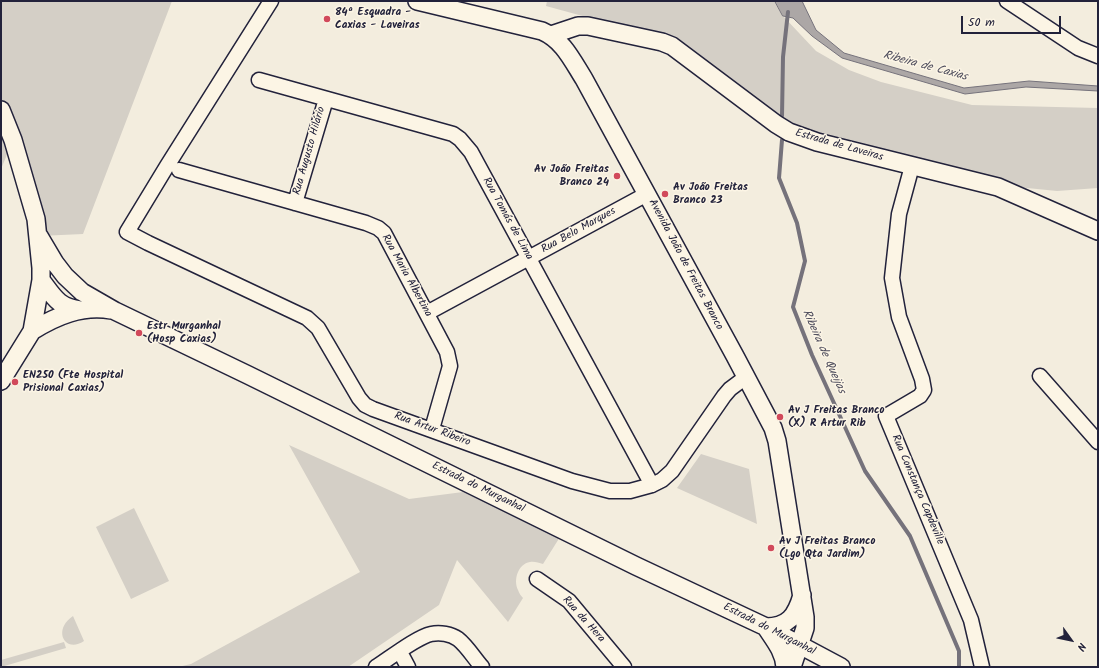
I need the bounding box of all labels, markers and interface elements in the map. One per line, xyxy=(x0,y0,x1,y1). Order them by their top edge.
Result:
place label: 84ª Esquadra - Caxias - Laveiras xyxy=(335,6,420,32)
scale bar xyxy=(963,8,1063,34)
text: 50 m xyxy=(968,13,995,32)
marker: 84ª Esquadra - Caxias - Laveiras xyxy=(322,14,332,24)
water label: Ribeira de Caxias xyxy=(881,49,969,85)
street label: Rua Augusto Hilário xyxy=(291,105,329,197)
street label: Estrada de Laveiras xyxy=(793,127,885,165)
place label: Av João Freitas Branco 24 xyxy=(534,163,609,189)
marker: Av João Freitas Branco 24 xyxy=(612,171,622,181)
street label: Rua Tomás de Lima xyxy=(479,175,535,263)
place label: Av João Freitas Branco 23 xyxy=(673,181,748,207)
marker: Av João Freitas Branco 23 xyxy=(660,189,670,199)
street label: Avenida João de Freitas Branco xyxy=(645,197,725,333)
street label: Rua Belo Marques xyxy=(540,205,618,257)
street label: Rua Maria Albertina xyxy=(378,232,434,320)
water label: Ribeira de Queijas xyxy=(798,308,848,396)
place label: Estr Murganhal (Hosp Caxias) xyxy=(147,320,221,346)
marker: Estr Murganhal (Hosp Caxias) xyxy=(134,328,144,338)
place label: EN250 (Fte Hospital Prisional Caxias) xyxy=(23,369,123,395)
marker: EN250 (Fte Hospital Prisional Caxias) xyxy=(10,377,20,387)
place label: Av J Freitas Branco (X) R Artur Rib xyxy=(788,404,884,430)
street label: Rua Artur Ribeiro xyxy=(392,410,472,450)
marker: Av J Freitas Branco (X) R Artur Rib xyxy=(775,412,785,422)
street label: Rua Constança Capdeville xyxy=(888,433,946,547)
street label: Estrada do Murganhal xyxy=(429,460,527,516)
place label: Av J Freitas Branco (Lgo Qta Jardim) xyxy=(779,535,875,561)
marker: Av J Freitas Branco (Lgo Qta Jardim) xyxy=(766,543,776,553)
street label: Rua da Hera xyxy=(559,594,607,646)
street label: Estrada do Murganhal xyxy=(721,601,817,659)
north arrow xyxy=(1051,620,1091,660)
text: N xyxy=(1072,639,1091,654)

